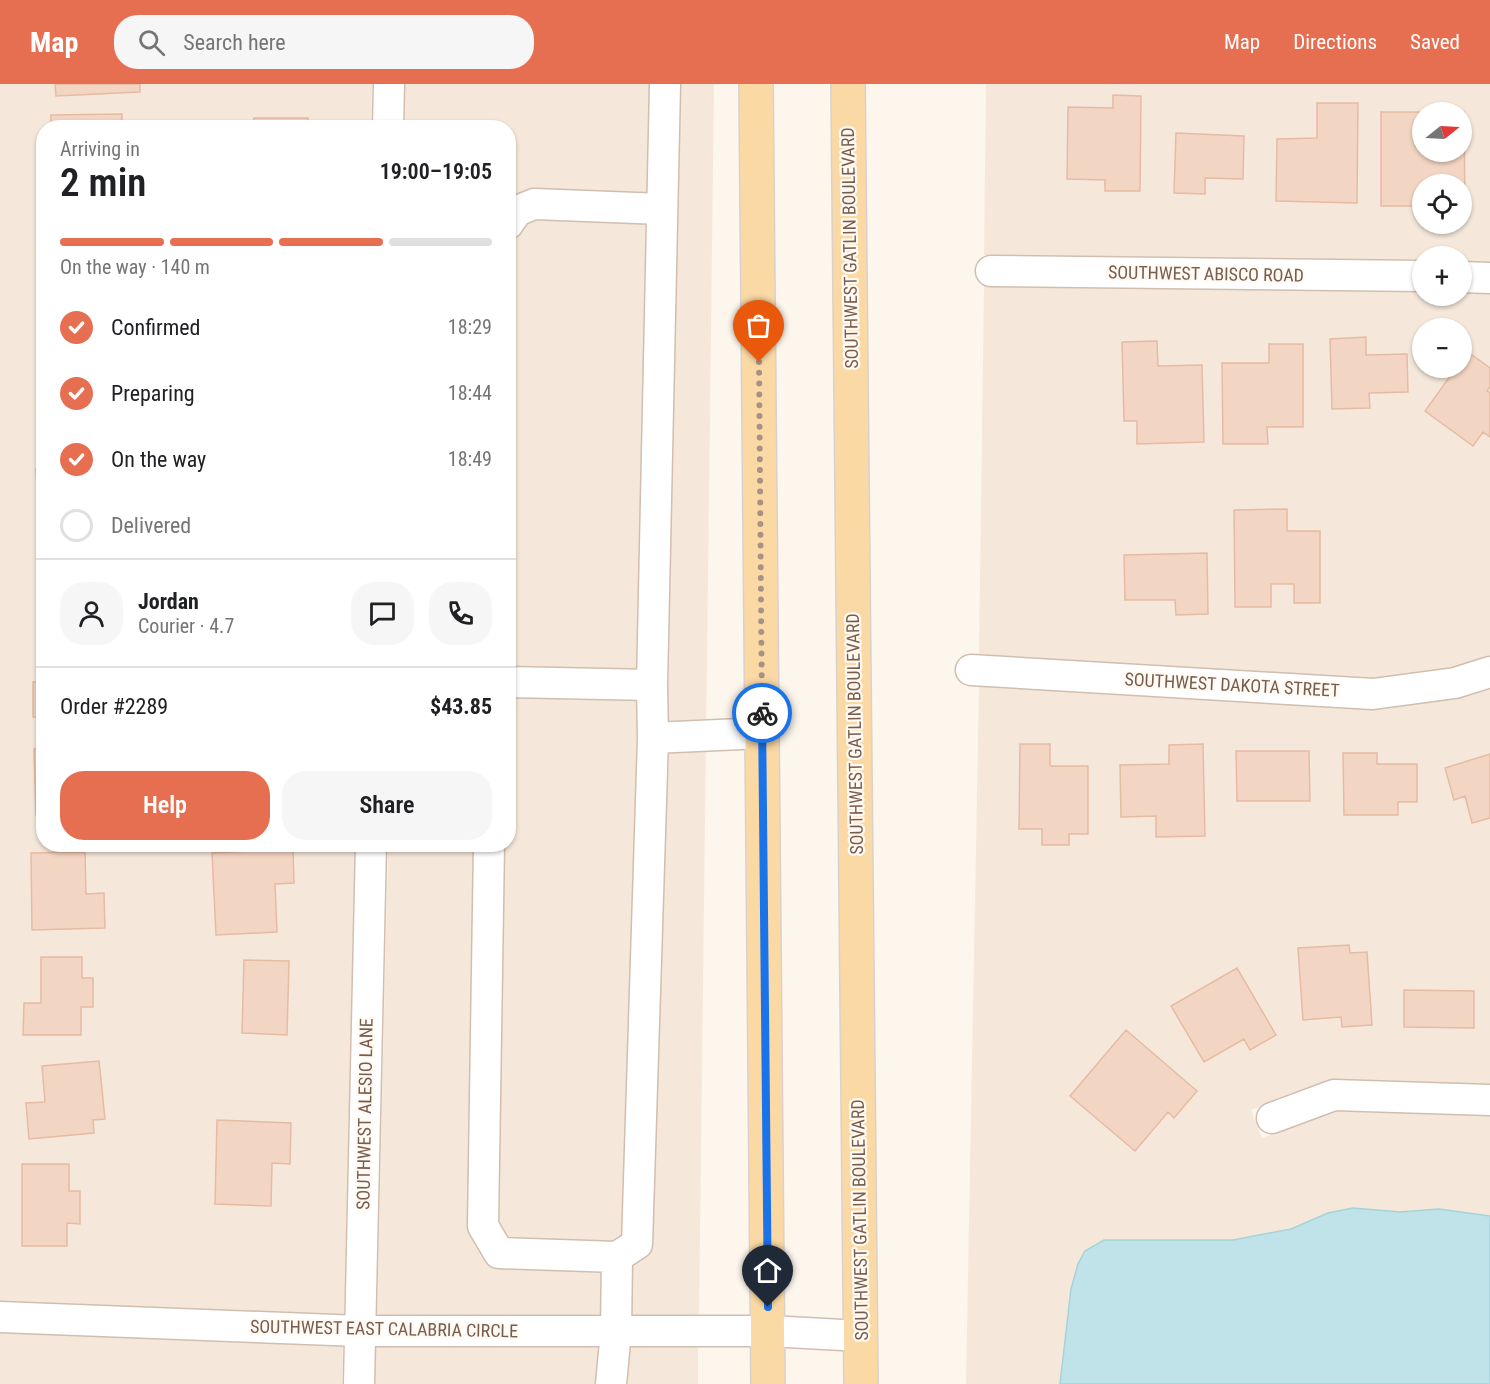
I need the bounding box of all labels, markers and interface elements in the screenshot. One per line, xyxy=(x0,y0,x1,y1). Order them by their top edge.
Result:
search box xyxy=(114,15,534,69)
text: Map xyxy=(30,26,78,59)
icon: search xyxy=(135,26,168,59)
text: Search here xyxy=(183,30,286,55)
text: Map xyxy=(1224,30,1260,54)
text: Directions xyxy=(1293,30,1377,54)
text: Saved xyxy=(1410,30,1460,54)
north arrow xyxy=(1412,102,1472,162)
map controls xyxy=(1412,102,1472,378)
street label: SOUTHWEST GATLIN BOULEVARD xyxy=(837,127,862,369)
text: Arriving in xyxy=(60,137,140,161)
text: 19:00–19:05 xyxy=(380,159,492,184)
text: 2 min xyxy=(60,160,146,206)
button: locate xyxy=(1412,174,1472,234)
button: + xyxy=(1412,246,1472,306)
text: On the way · 140 m xyxy=(60,255,210,279)
street label: SOUTHWEST ABISCO ROAD xyxy=(1108,261,1304,286)
pin xyxy=(733,300,784,362)
icon: bag xyxy=(742,309,775,342)
icon: check xyxy=(60,311,93,344)
text: Confirmed xyxy=(111,315,200,340)
text: 18:29 xyxy=(448,315,492,339)
button: − xyxy=(1412,318,1472,378)
icon: check xyxy=(60,377,93,410)
text: Preparing xyxy=(111,381,195,406)
text: 18:44 xyxy=(448,381,492,405)
icon: check xyxy=(60,443,93,476)
text: On the way xyxy=(111,447,206,472)
text: 18:49 xyxy=(448,447,492,471)
text: Delivered xyxy=(111,513,191,538)
button: person xyxy=(60,582,123,645)
button: chat xyxy=(351,582,414,645)
button: phone xyxy=(429,582,492,645)
text: Jordan xyxy=(138,589,199,614)
street label: SOUTHWEST GATLIN BOULEVARD xyxy=(842,613,867,855)
text: Courier · 4.7 xyxy=(138,614,234,638)
street label: SOUTHWEST DAKOTA STREET xyxy=(1124,668,1340,701)
courier xyxy=(732,683,792,743)
text: Order #2289 xyxy=(60,694,168,719)
text: $43.85 xyxy=(430,694,492,719)
icon: bike xyxy=(746,697,779,730)
button: Help xyxy=(60,771,270,840)
button: Share xyxy=(282,771,492,840)
street label: SOUTHWEST ALESIO LANE xyxy=(352,1018,377,1210)
street label: SOUTHWEST GATLIN BOULEVARD xyxy=(847,1099,872,1341)
pin xyxy=(742,1245,793,1307)
icon: home xyxy=(751,1254,784,1287)
street label: SOUTHWEST EAST CALABRIA CIRCLE xyxy=(250,1316,518,1341)

